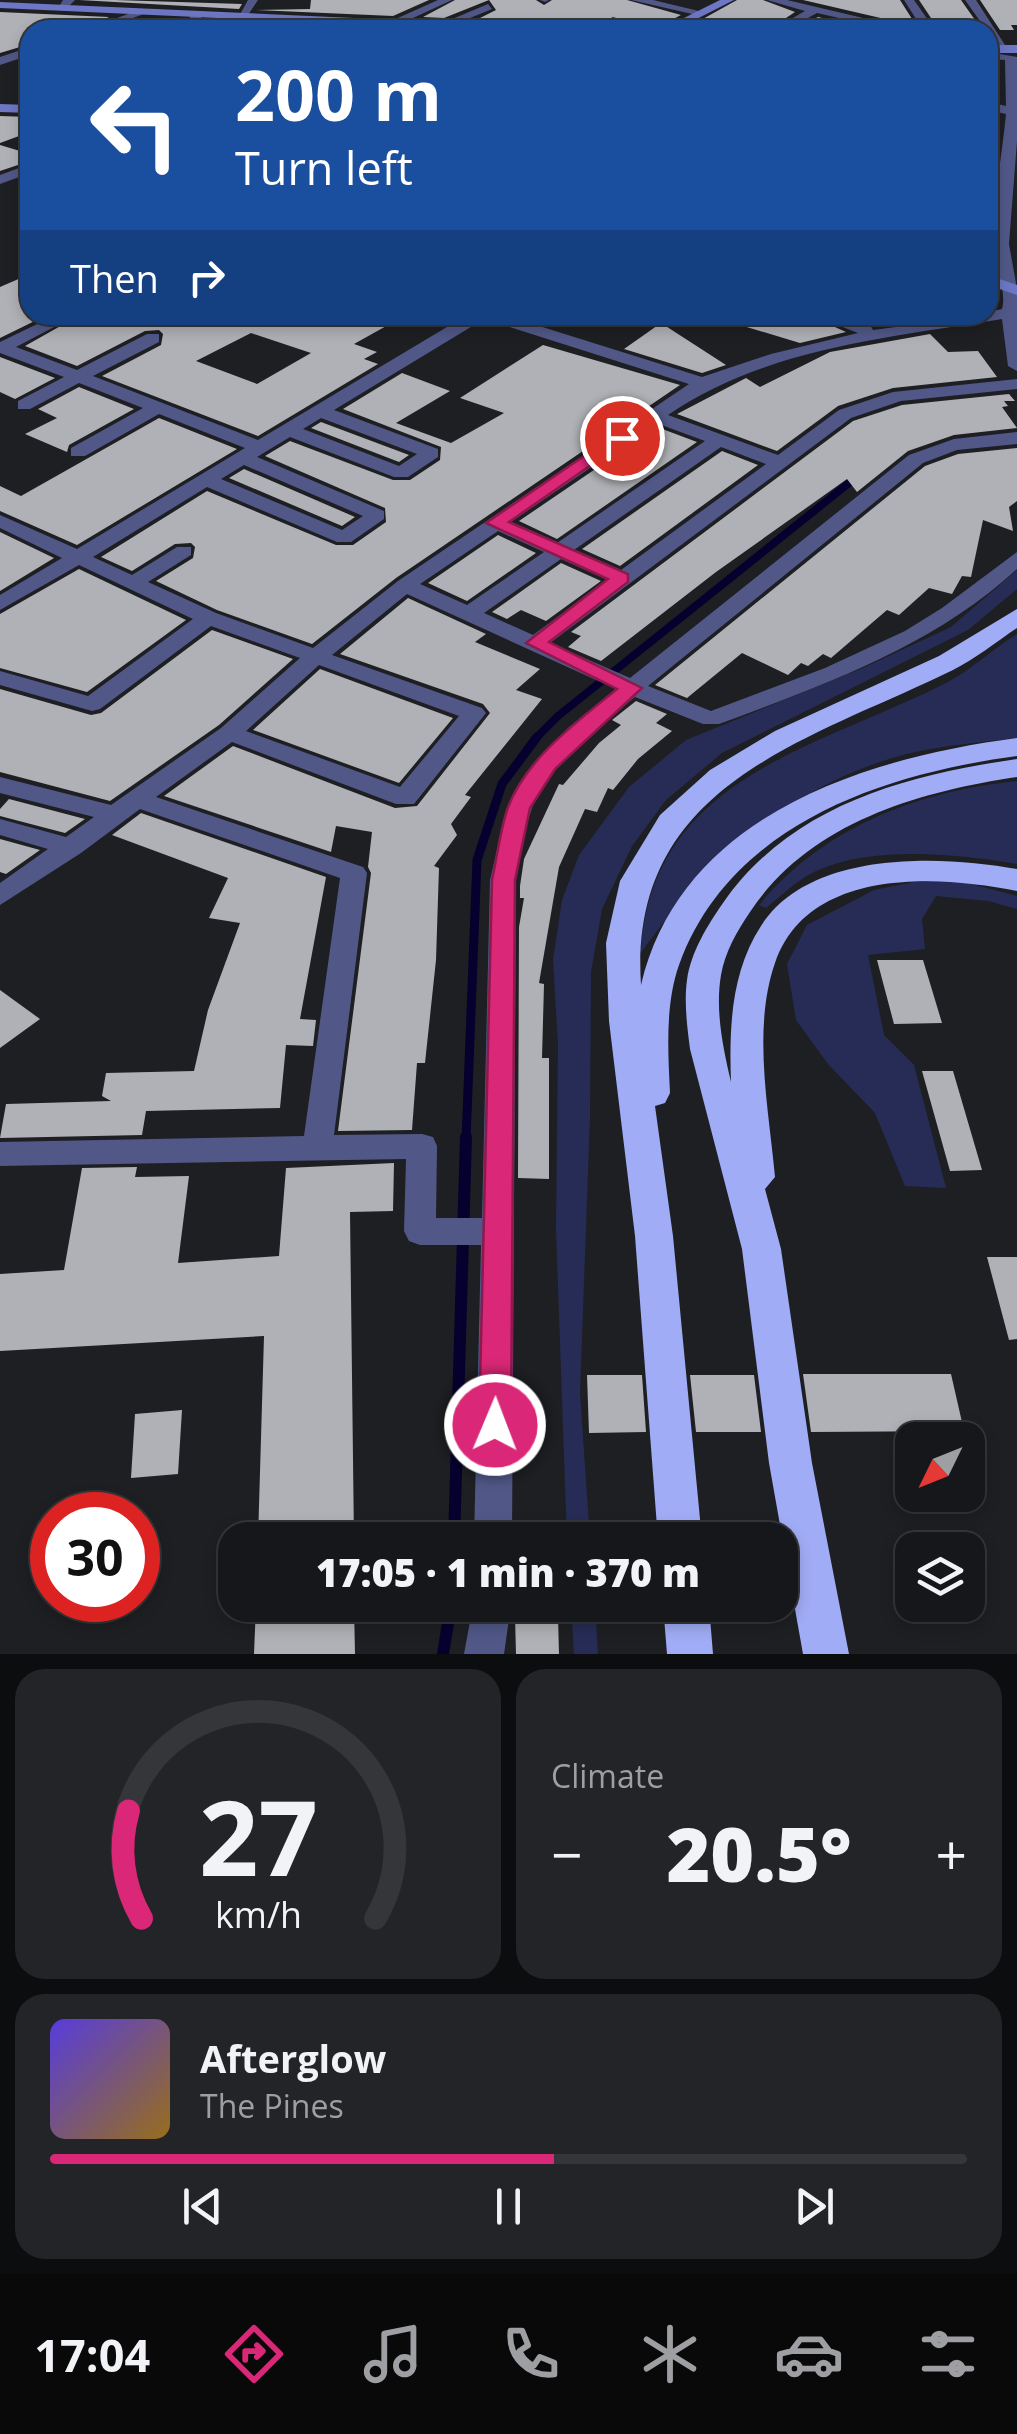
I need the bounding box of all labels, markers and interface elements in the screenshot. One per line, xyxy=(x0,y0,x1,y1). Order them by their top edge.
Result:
text: 200 m xyxy=(235,46,442,142)
icon: left xyxy=(70,60,200,190)
text: Turn left xyxy=(235,137,413,198)
icon: right xyxy=(179,250,234,305)
text: Then xyxy=(70,252,159,304)
pin xyxy=(580,396,665,481)
icon: arrive xyxy=(595,411,650,466)
position arrow xyxy=(443,1373,547,1477)
north arrow xyxy=(895,1422,985,1512)
map controls xyxy=(895,1422,985,1622)
speed limit sign: 30 xyxy=(30,1492,160,1622)
button: layers xyxy=(895,1532,985,1622)
text: 17:05 · 1 min · 370 m xyxy=(316,1546,700,1598)
text: Climate xyxy=(551,1754,664,1797)
text: 27 xyxy=(199,1765,317,1906)
text: 20.5° xyxy=(666,1802,852,1904)
text: − xyxy=(551,1816,582,1891)
text: + xyxy=(936,1816,967,1891)
text: km/h xyxy=(215,1890,301,1938)
text: Afterglow xyxy=(200,2032,386,2084)
text: The Pines xyxy=(200,2084,344,2127)
icon: previous xyxy=(175,2179,230,2234)
icon: pause xyxy=(481,2179,536,2234)
icon: next xyxy=(787,2179,842,2234)
icon: directions xyxy=(219,2319,289,2389)
icon: music xyxy=(358,2319,428,2389)
icon: phone xyxy=(496,2319,566,2389)
icon: climate xyxy=(635,2319,705,2389)
icon: car xyxy=(774,2319,844,2389)
icon: filters xyxy=(913,2319,983,2389)
text: 17:04 xyxy=(34,2324,150,2385)

